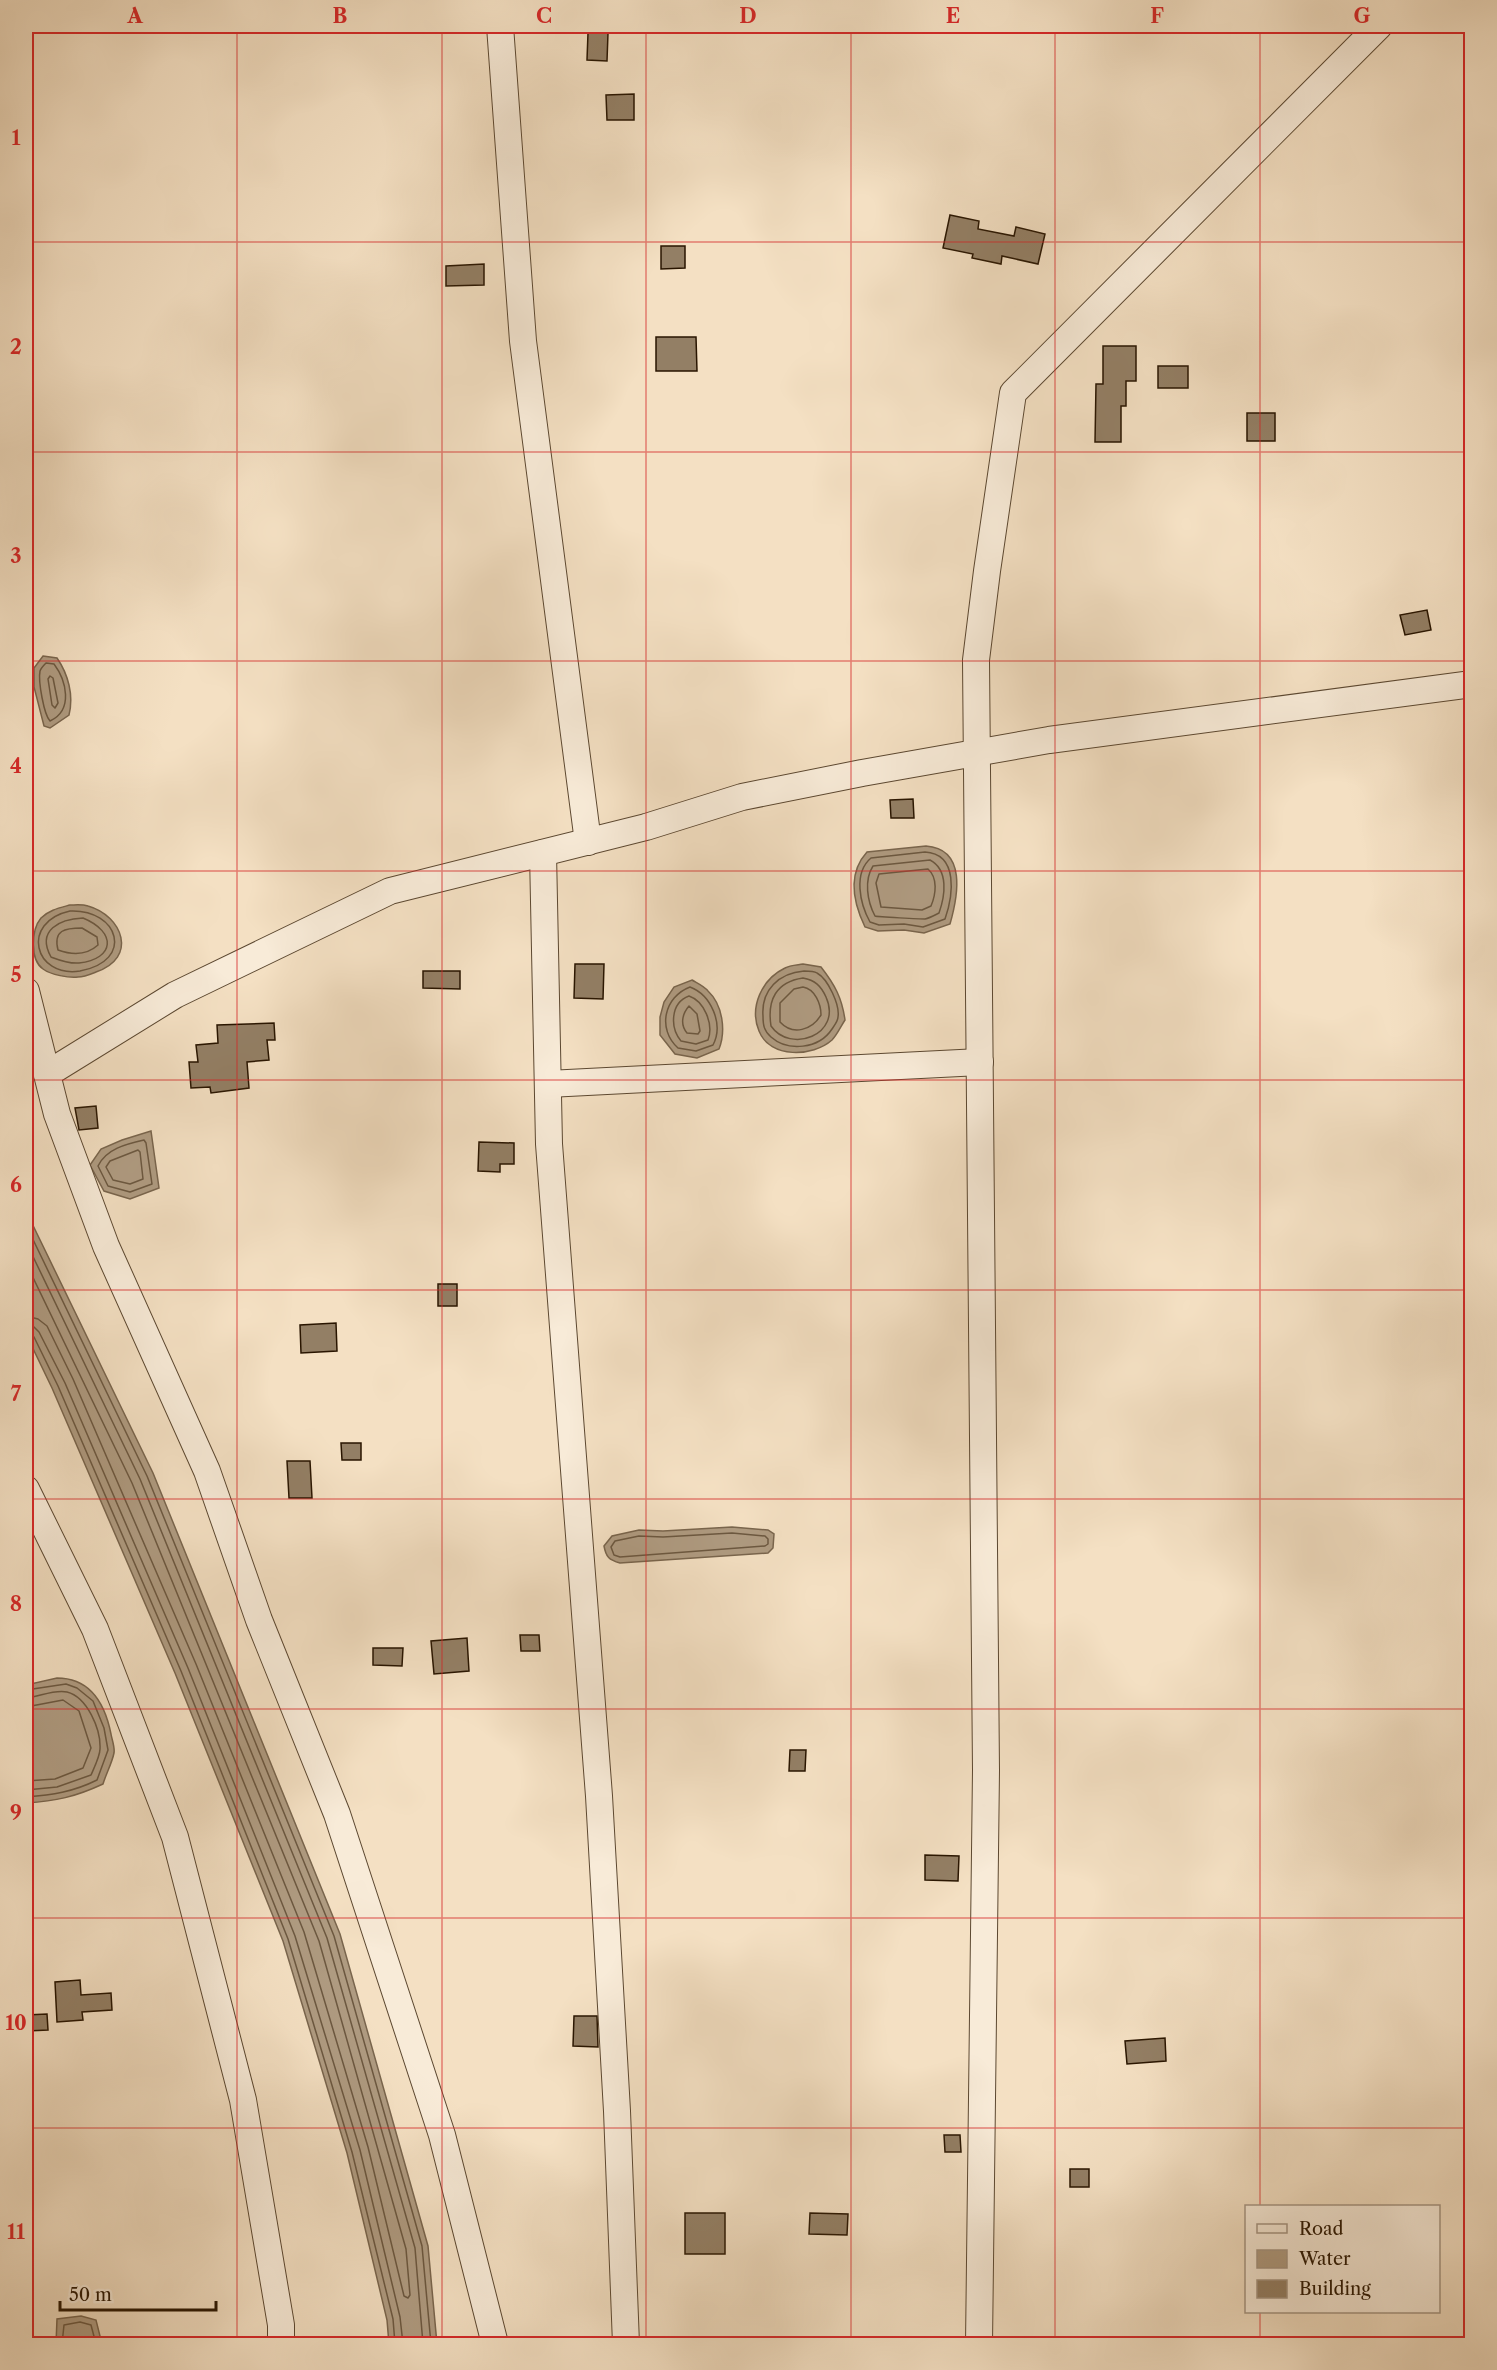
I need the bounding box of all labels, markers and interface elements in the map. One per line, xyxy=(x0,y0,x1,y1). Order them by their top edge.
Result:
text: A xyxy=(126,4,143,28)
text: B xyxy=(333,4,348,28)
text: C xyxy=(536,4,552,28)
text: D xyxy=(739,4,757,28)
text: E xyxy=(946,4,960,28)
text: F xyxy=(1150,4,1164,28)
text: G xyxy=(1354,4,1371,28)
text: 1 xyxy=(12,126,21,150)
text: 2 xyxy=(10,335,22,359)
text: 3 xyxy=(10,544,22,568)
text: 4 xyxy=(10,754,22,778)
text: 5 xyxy=(10,963,22,987)
text: 6 xyxy=(10,1173,22,1197)
text: 7 xyxy=(11,1382,22,1406)
text: 8 xyxy=(10,1592,22,1616)
text: 9 xyxy=(10,1801,22,1825)
text: 10 xyxy=(5,2011,27,2035)
legend xyxy=(1245,2205,1440,2313)
text: Road xyxy=(1299,2218,1344,2240)
text: 11 xyxy=(7,2220,25,2244)
text: Water xyxy=(1298,2248,1351,2270)
scale bar xyxy=(60,2274,216,2312)
text: Building xyxy=(1299,2278,1371,2300)
text: 50 m xyxy=(69,2284,112,2306)

